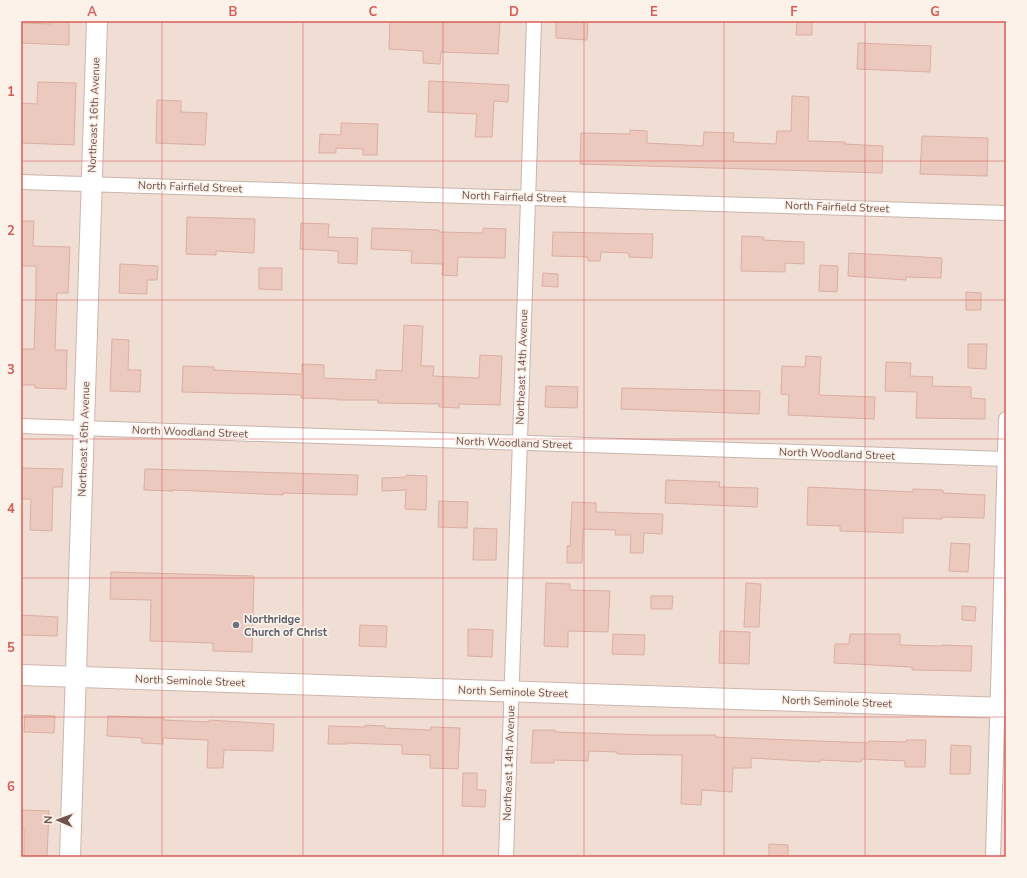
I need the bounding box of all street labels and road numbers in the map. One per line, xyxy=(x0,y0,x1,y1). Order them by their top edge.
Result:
street label: Northeast 16th Avenue xyxy=(84,57,104,173)
street label: North Fairfield Street xyxy=(138,178,243,196)
street label: North Fairfield Street xyxy=(462,188,567,206)
street label: North Fairfield Street xyxy=(785,198,890,216)
street label: Northeast 14th Avenue xyxy=(512,309,532,425)
street label: Northeast 16th Avenue xyxy=(74,381,94,497)
street label: North Woodland Street xyxy=(132,422,248,442)
street label: North Woodland Street xyxy=(456,433,572,453)
street label: North Woodland Street xyxy=(779,444,895,464)
street label: North Seminole Street xyxy=(135,672,246,690)
street label: North Seminole Street xyxy=(458,683,569,701)
street label: North Seminole Street xyxy=(782,693,893,711)
street label: Northeast 14th Avenue xyxy=(499,705,519,821)

